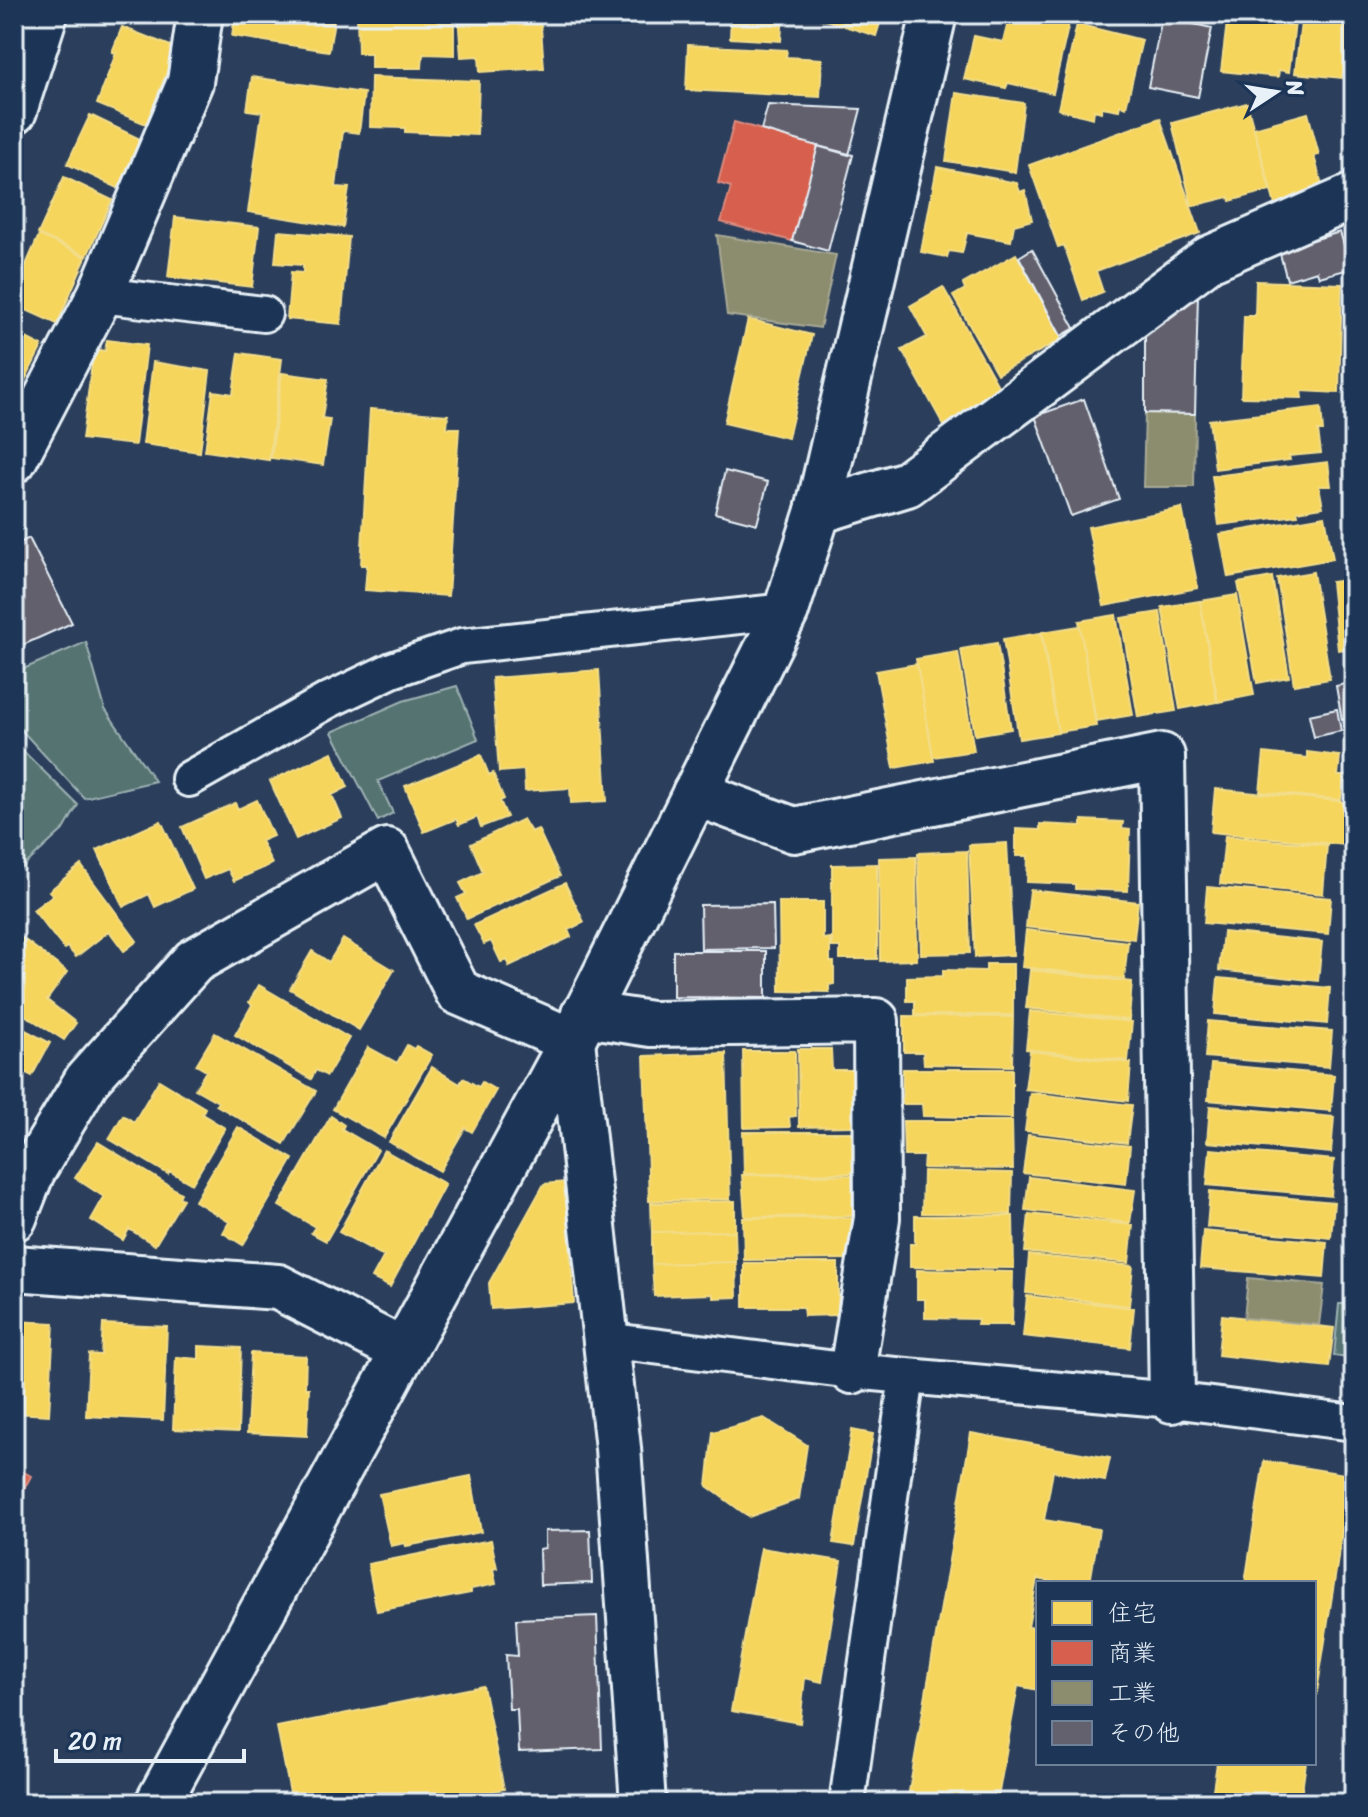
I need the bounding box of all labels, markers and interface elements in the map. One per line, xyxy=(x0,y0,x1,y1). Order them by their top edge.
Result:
north arrow xyxy=(1236,52,1316,132)
text: N xyxy=(1274,75,1316,100)
legend xyxy=(1036,1581,1316,1765)
text: 住宅 xyxy=(1108,1592,1156,1634)
text: 商業 xyxy=(1108,1632,1156,1674)
text: 工業 xyxy=(1108,1672,1156,1714)
text: その他 xyxy=(1108,1712,1180,1754)
scale bar xyxy=(56,1713,244,1763)
text: 20 m xyxy=(68,1720,122,1762)

